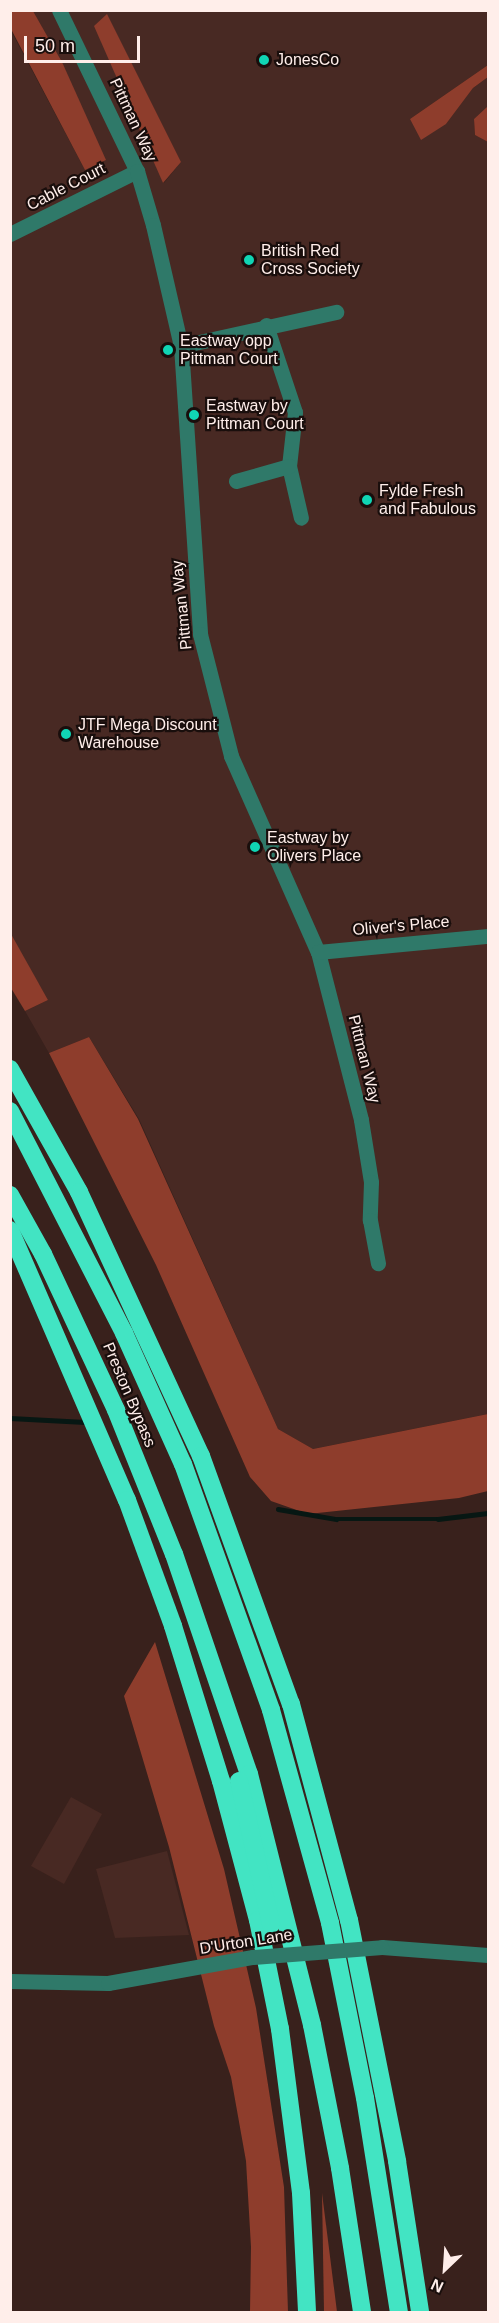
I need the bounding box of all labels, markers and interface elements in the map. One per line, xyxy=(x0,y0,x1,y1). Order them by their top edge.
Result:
scale bar xyxy=(27,24,142,62)
text: 50 m xyxy=(35,36,75,56)
place label: JonesCo xyxy=(276,50,339,70)
marker: JonesCo xyxy=(257,53,271,67)
street label: Pittman Way xyxy=(105,75,161,165)
street label: Cable Court xyxy=(24,159,108,215)
place label: British Red Cross Society xyxy=(261,241,360,279)
marker: British Red Cross Society xyxy=(242,253,256,267)
place label: Eastway opp Pittman Court xyxy=(180,331,278,369)
marker: Eastway opp Pittman Court xyxy=(161,343,175,357)
place label: Eastway by Pittman Court xyxy=(206,396,304,434)
marker: Eastway by Pittman Court xyxy=(187,408,201,422)
place label: Fylde Fresh and Fabulous xyxy=(379,481,476,519)
marker: Fylde Fresh and Fabulous xyxy=(360,493,374,507)
street label: Pittman Way xyxy=(168,559,196,651)
place label: JTF Mega Discount Warehouse xyxy=(78,715,217,753)
marker: JTF Mega Discount Warehouse xyxy=(59,727,73,741)
place label: Eastway by Olivers Place xyxy=(267,828,361,866)
marker: Eastway by Olivers Place xyxy=(248,840,262,854)
street label: Oliver's Place xyxy=(352,912,450,940)
street label: Pittman Way xyxy=(344,1013,384,1105)
street label: Preston Bypass xyxy=(98,1340,160,1450)
street label: D'Urton Lane xyxy=(198,1925,294,1959)
north arrow xyxy=(415,2239,475,2299)
text: N xyxy=(428,2276,446,2296)

